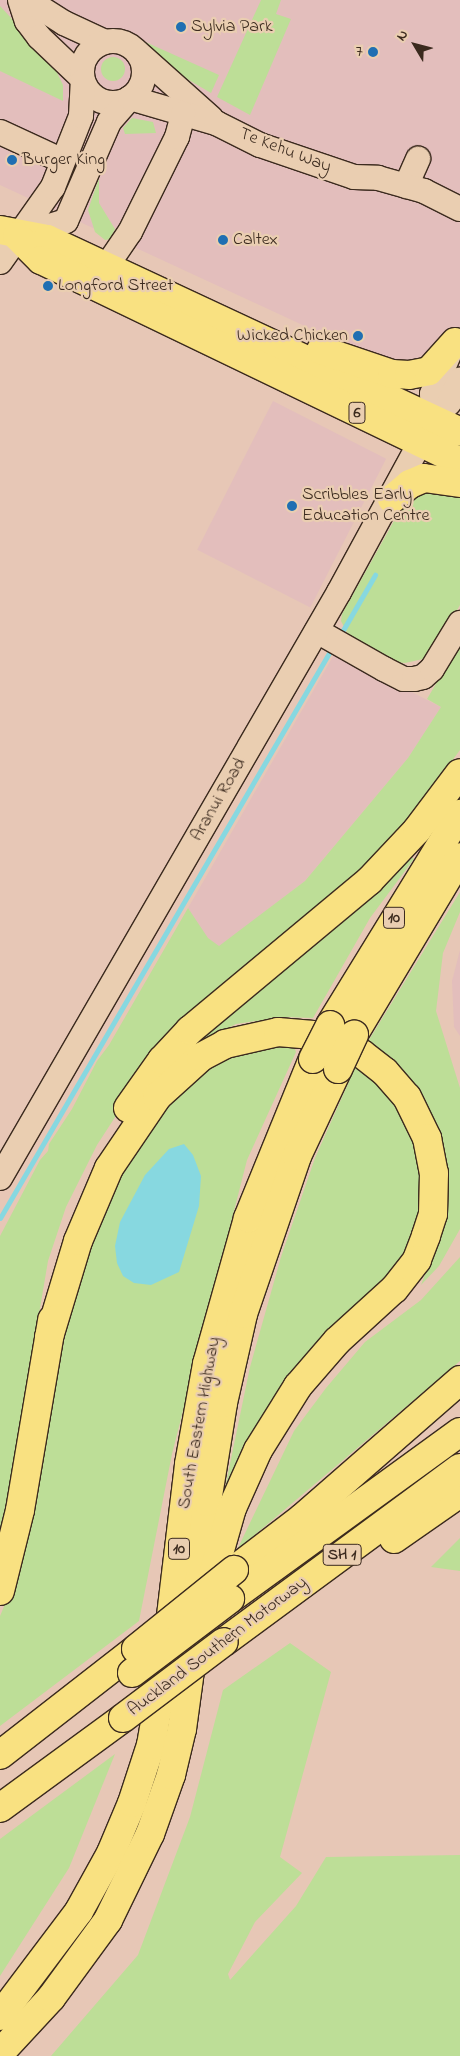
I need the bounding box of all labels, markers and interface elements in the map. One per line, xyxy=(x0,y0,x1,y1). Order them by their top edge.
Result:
place label: Sylvia Park xyxy=(191,16,273,38)
north arrow xyxy=(390,20,440,70)
marker: Sylvia Park xyxy=(175,21,187,33)
text: N xyxy=(391,26,414,46)
place label: 7 xyxy=(356,41,363,63)
marker: 7 xyxy=(367,46,379,58)
street label: Te Kehu Way xyxy=(236,124,334,178)
place label: Burger King xyxy=(22,149,105,171)
marker: Burger King xyxy=(6,154,18,166)
place label: Caltex xyxy=(233,229,278,251)
marker: Caltex xyxy=(217,234,229,246)
place label: Longford Street xyxy=(58,275,173,297)
marker: Longford Street xyxy=(42,280,54,292)
place label: Wicked Chicken xyxy=(237,325,348,347)
marker: Wicked Chicken xyxy=(352,330,364,342)
road number: 6 xyxy=(348,399,366,426)
place label: Scribbles Early Education Centre xyxy=(302,485,430,528)
marker: Scribbles Early Education Centre xyxy=(286,500,298,512)
street label: Aranui Road xyxy=(187,755,251,845)
road number: 10 xyxy=(383,904,405,931)
street label: South Eastern Highway xyxy=(174,1335,226,1511)
road number: 10 xyxy=(168,1536,190,1562)
road number: SH 1 xyxy=(322,1542,362,1568)
street label: Auckland Southern Motorway xyxy=(124,1572,312,1722)

